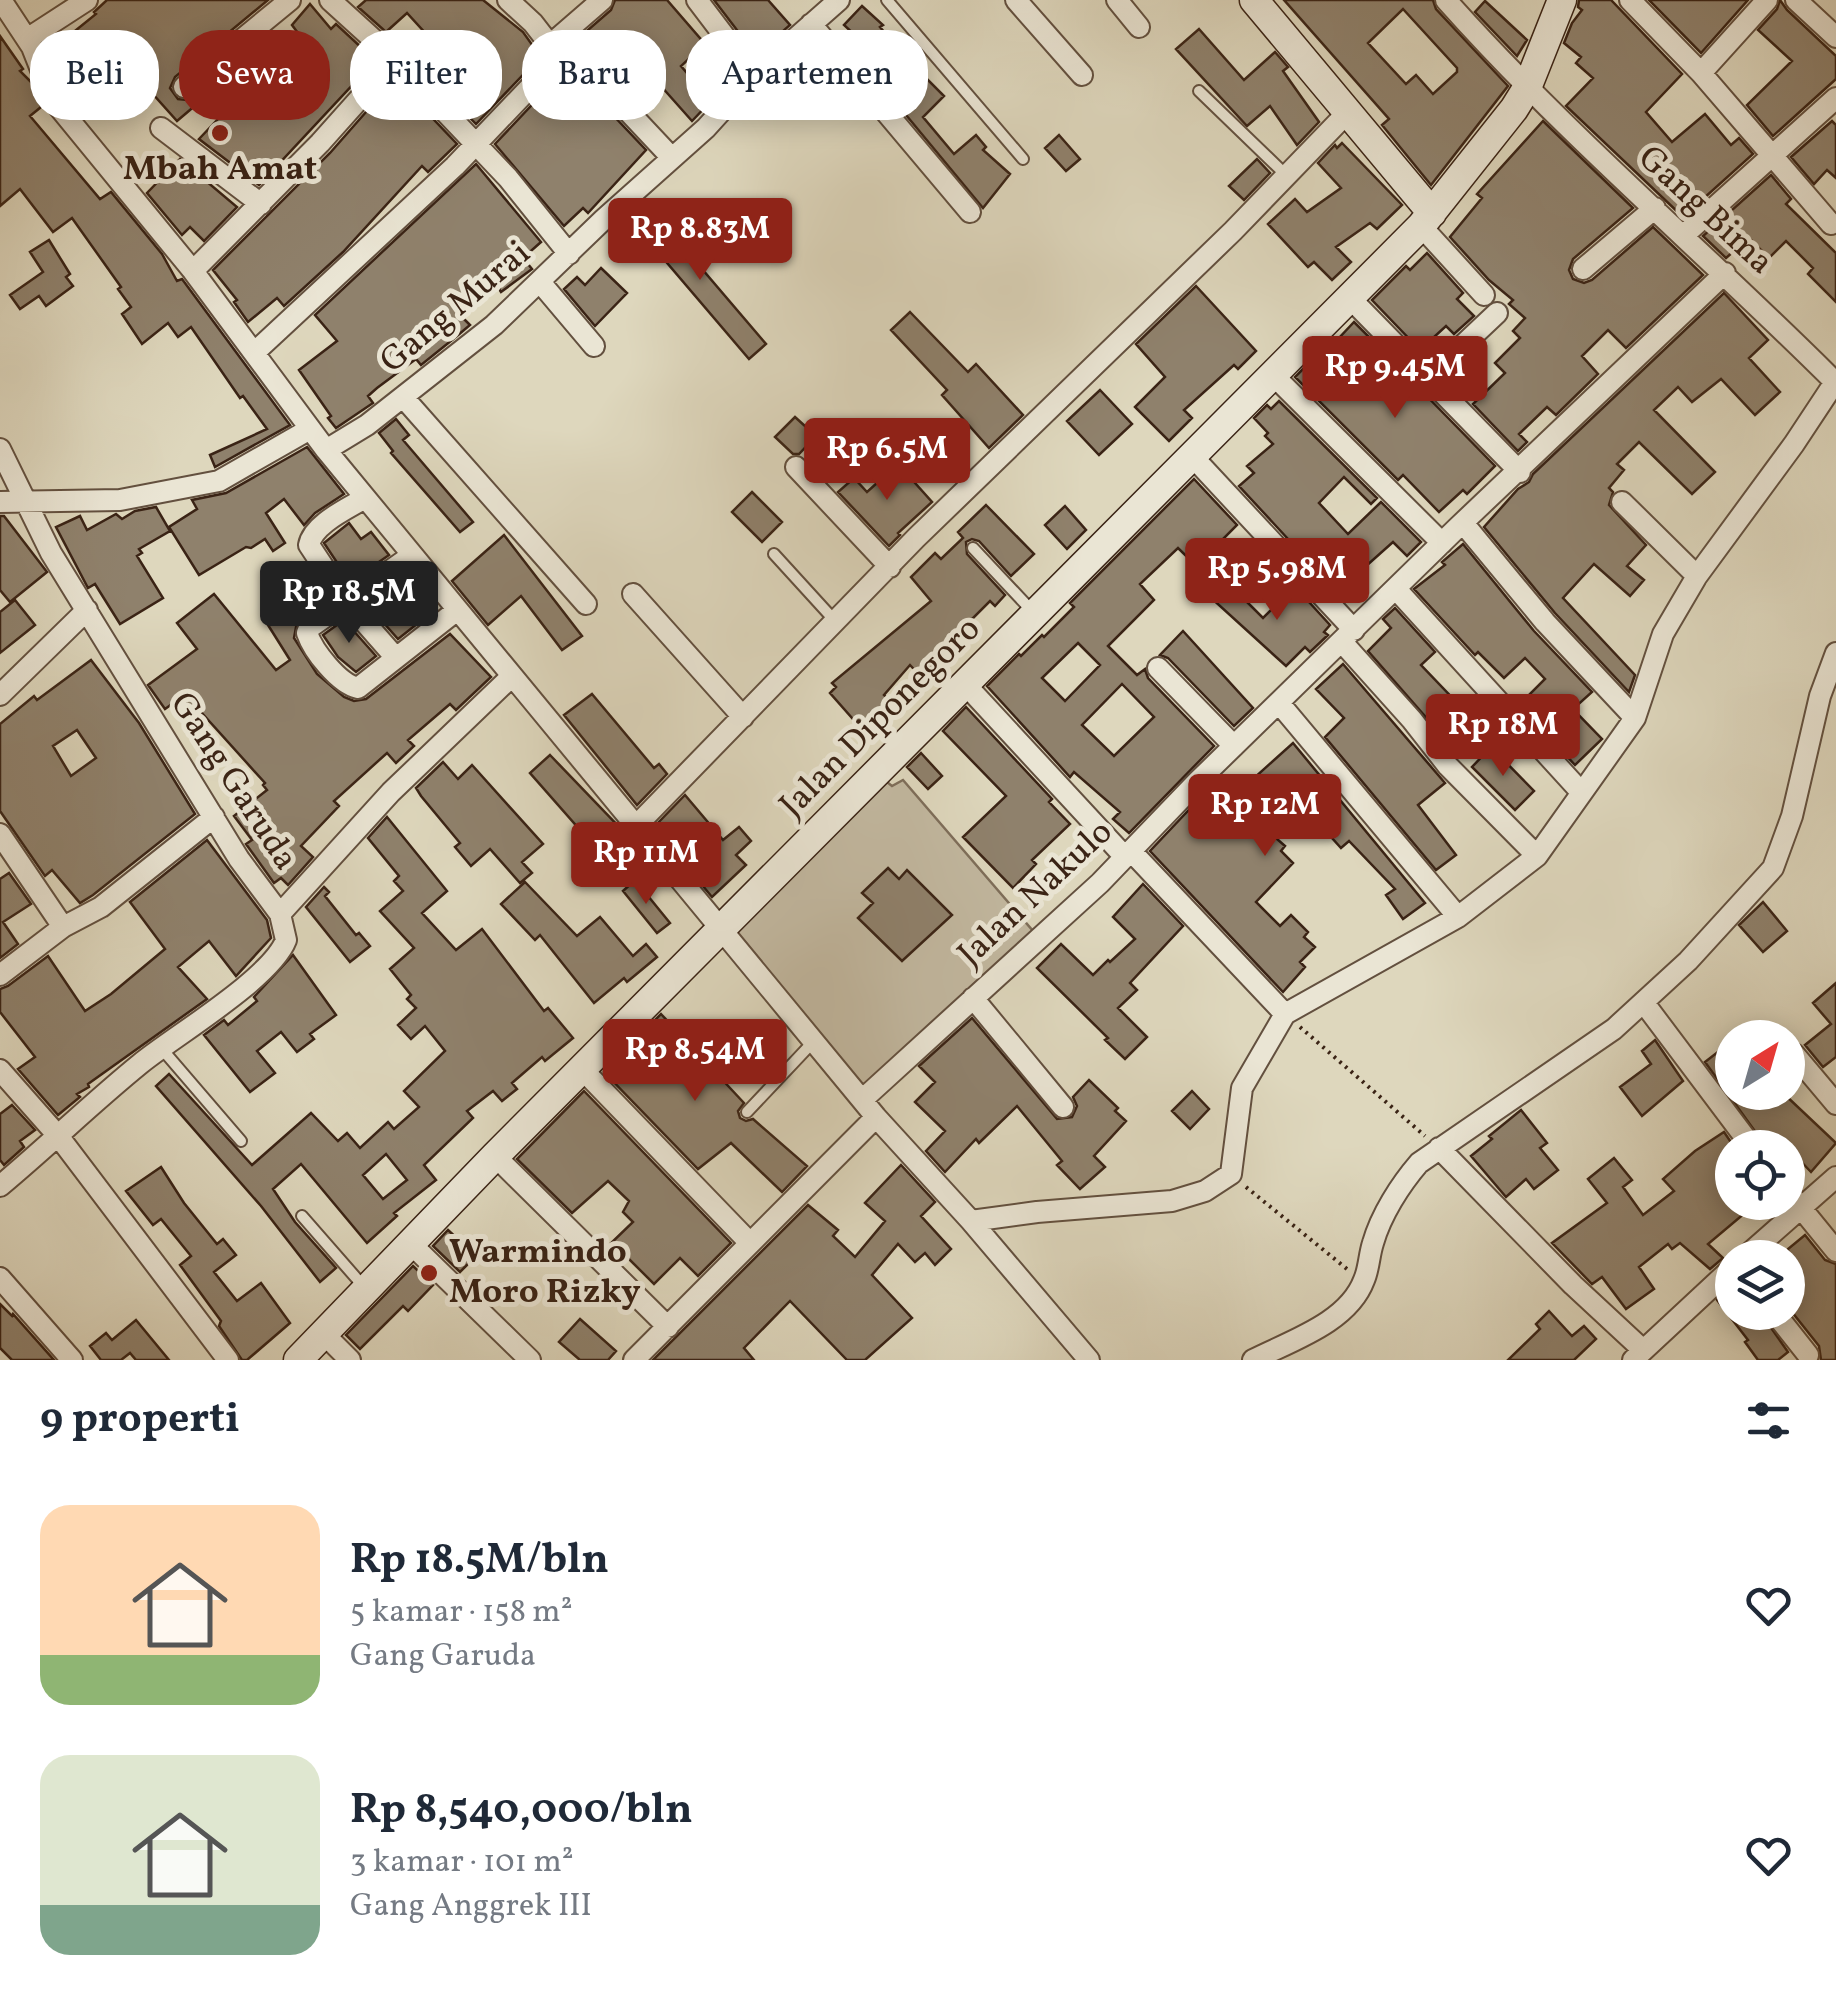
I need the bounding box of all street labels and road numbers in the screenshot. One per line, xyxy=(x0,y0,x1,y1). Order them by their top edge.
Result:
street label: Gang Bima xyxy=(1627,136,1783,286)
street label: Gang Murai xyxy=(370,231,542,385)
street label: Jalan Diponegoro xyxy=(770,607,992,829)
street label: Gang Garuda xyxy=(157,684,309,880)
street label: Jalan Nakulo xyxy=(948,810,1124,978)

